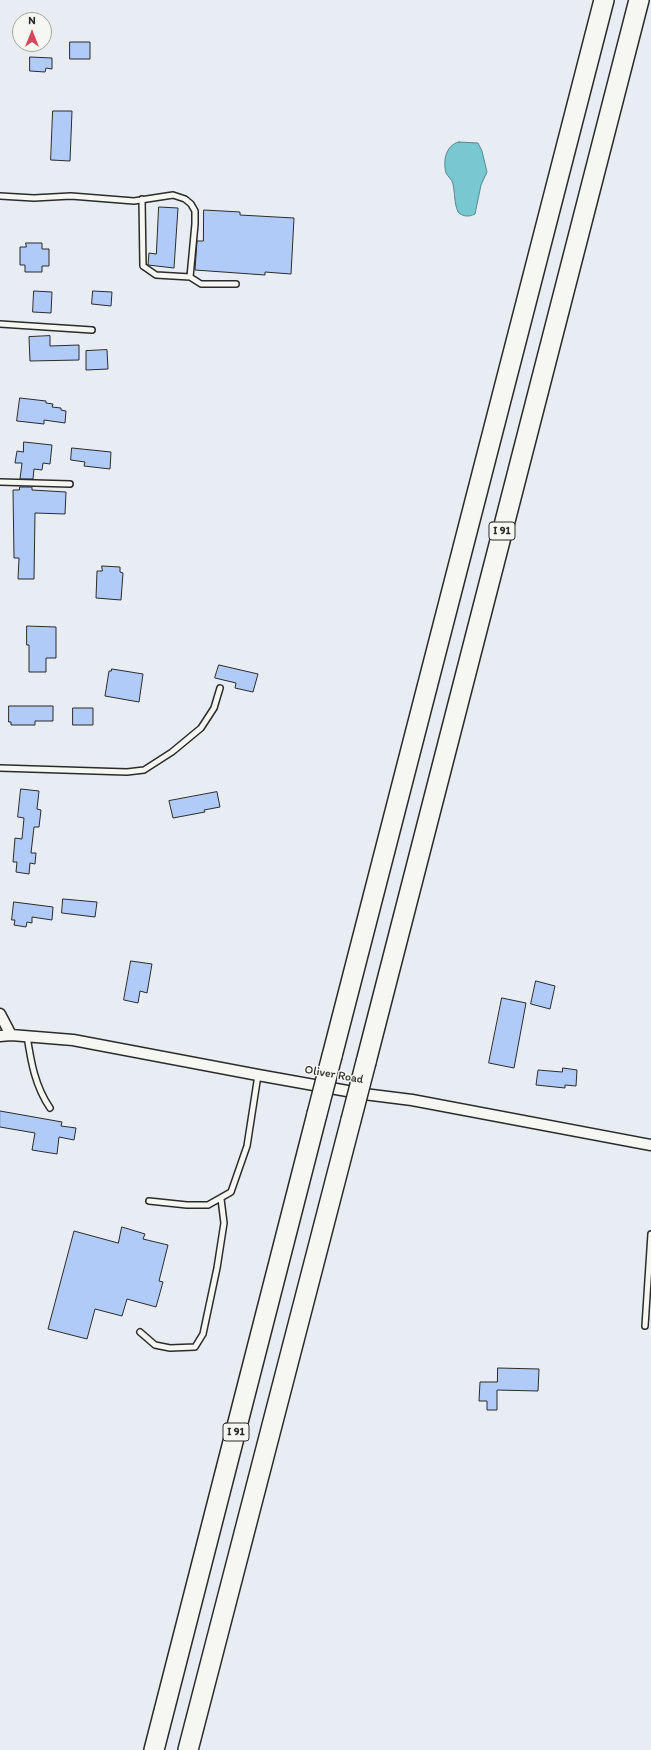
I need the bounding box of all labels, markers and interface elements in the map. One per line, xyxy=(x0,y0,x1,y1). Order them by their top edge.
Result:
north arrow xyxy=(12,12,52,52)
text: N xyxy=(28,14,36,27)
road number: I 91 xyxy=(489,522,515,540)
street label: Oliver Road xyxy=(303,1063,365,1087)
road number: I 91 xyxy=(223,1423,249,1441)

